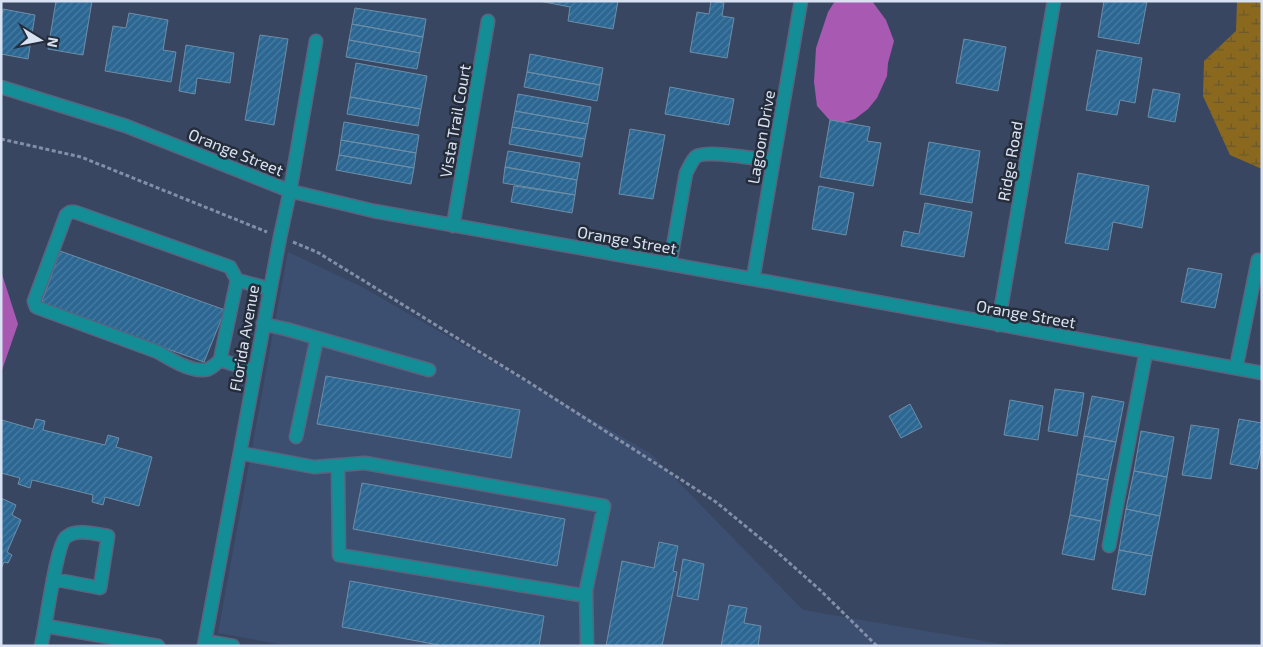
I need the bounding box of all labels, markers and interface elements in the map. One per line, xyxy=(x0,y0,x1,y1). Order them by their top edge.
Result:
north arrow xyxy=(15,15,65,65)
text: N xyxy=(44,36,63,49)
street label: Vista Trail Court xyxy=(435,63,474,179)
street label: Lagoon Drive xyxy=(743,89,778,185)
street label: Ridge Road xyxy=(993,119,1026,202)
street label: Orange Street xyxy=(186,124,286,179)
street label: Orange Street xyxy=(576,221,678,258)
street label: Florida Avenue xyxy=(225,283,262,393)
street label: Orange Street xyxy=(975,295,1077,332)

